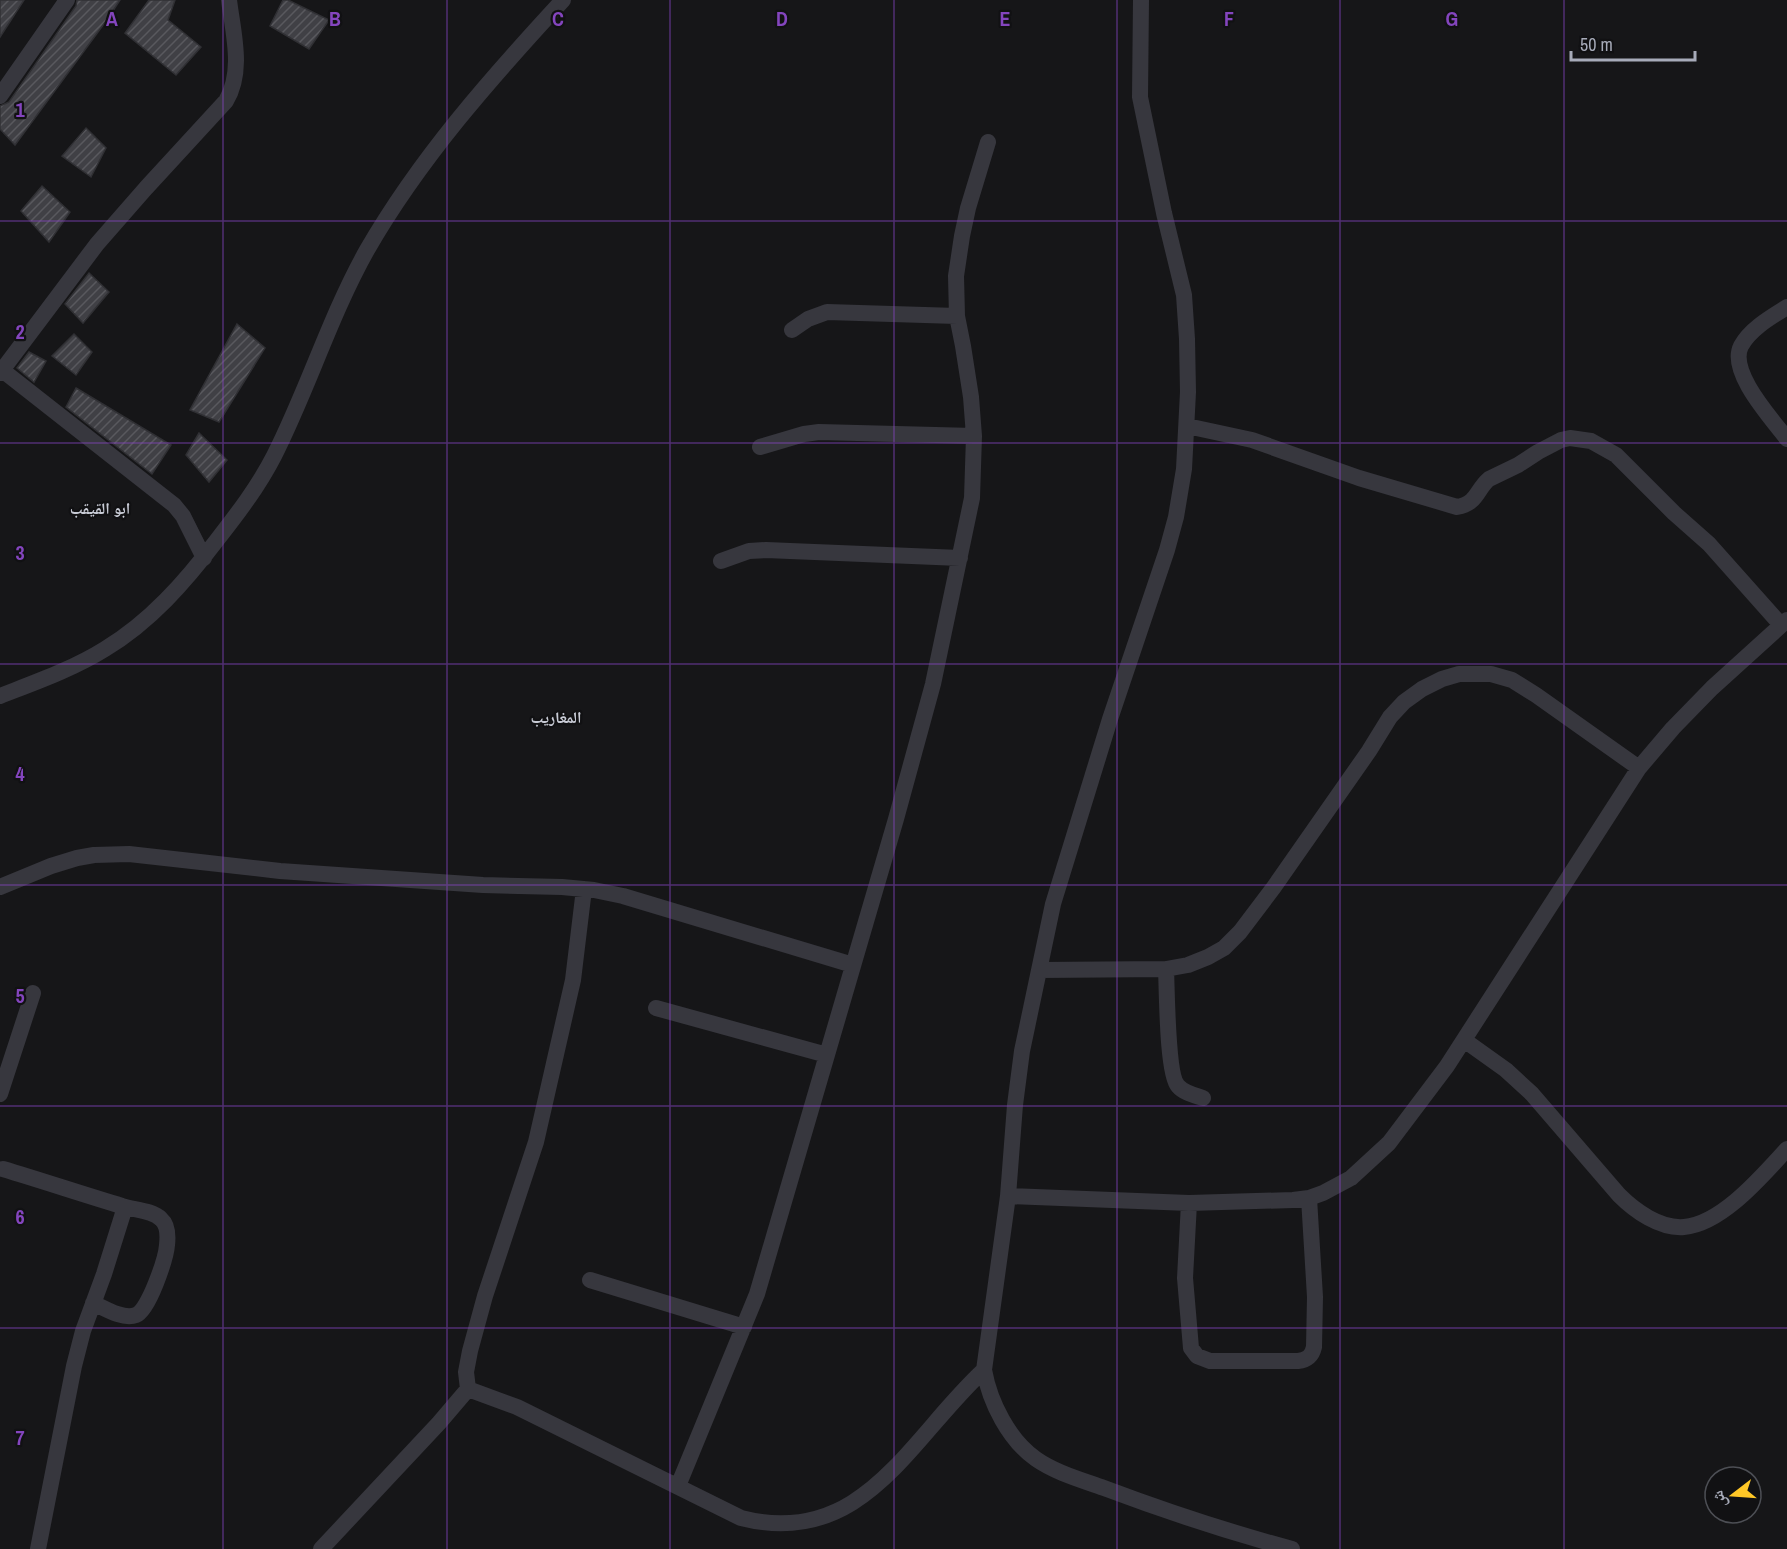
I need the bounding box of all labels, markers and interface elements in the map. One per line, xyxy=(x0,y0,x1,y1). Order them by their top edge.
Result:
text: A xyxy=(106,5,118,32)
text: B xyxy=(329,5,341,32)
text: C xyxy=(552,5,564,32)
text: D xyxy=(776,5,788,32)
text: E xyxy=(1000,5,1011,32)
text: F xyxy=(1224,5,1234,32)
text: G xyxy=(1446,5,1458,32)
scale bar xyxy=(1571,24,1696,62)
text: 50 m xyxy=(1580,32,1613,57)
text: 1 xyxy=(15,96,25,123)
text: 2 xyxy=(15,318,25,345)
district label: ابو القيقب xyxy=(70,497,130,519)
text: 3 xyxy=(15,539,25,566)
district label: المغاريب xyxy=(531,706,582,728)
text: 4 xyxy=(15,760,25,787)
text: 5 xyxy=(15,982,25,1009)
text: 6 xyxy=(15,1203,25,1230)
text: 7 xyxy=(15,1424,25,1451)
north arrow xyxy=(1703,1465,1763,1525)
text: ش xyxy=(1706,1488,1732,1511)

